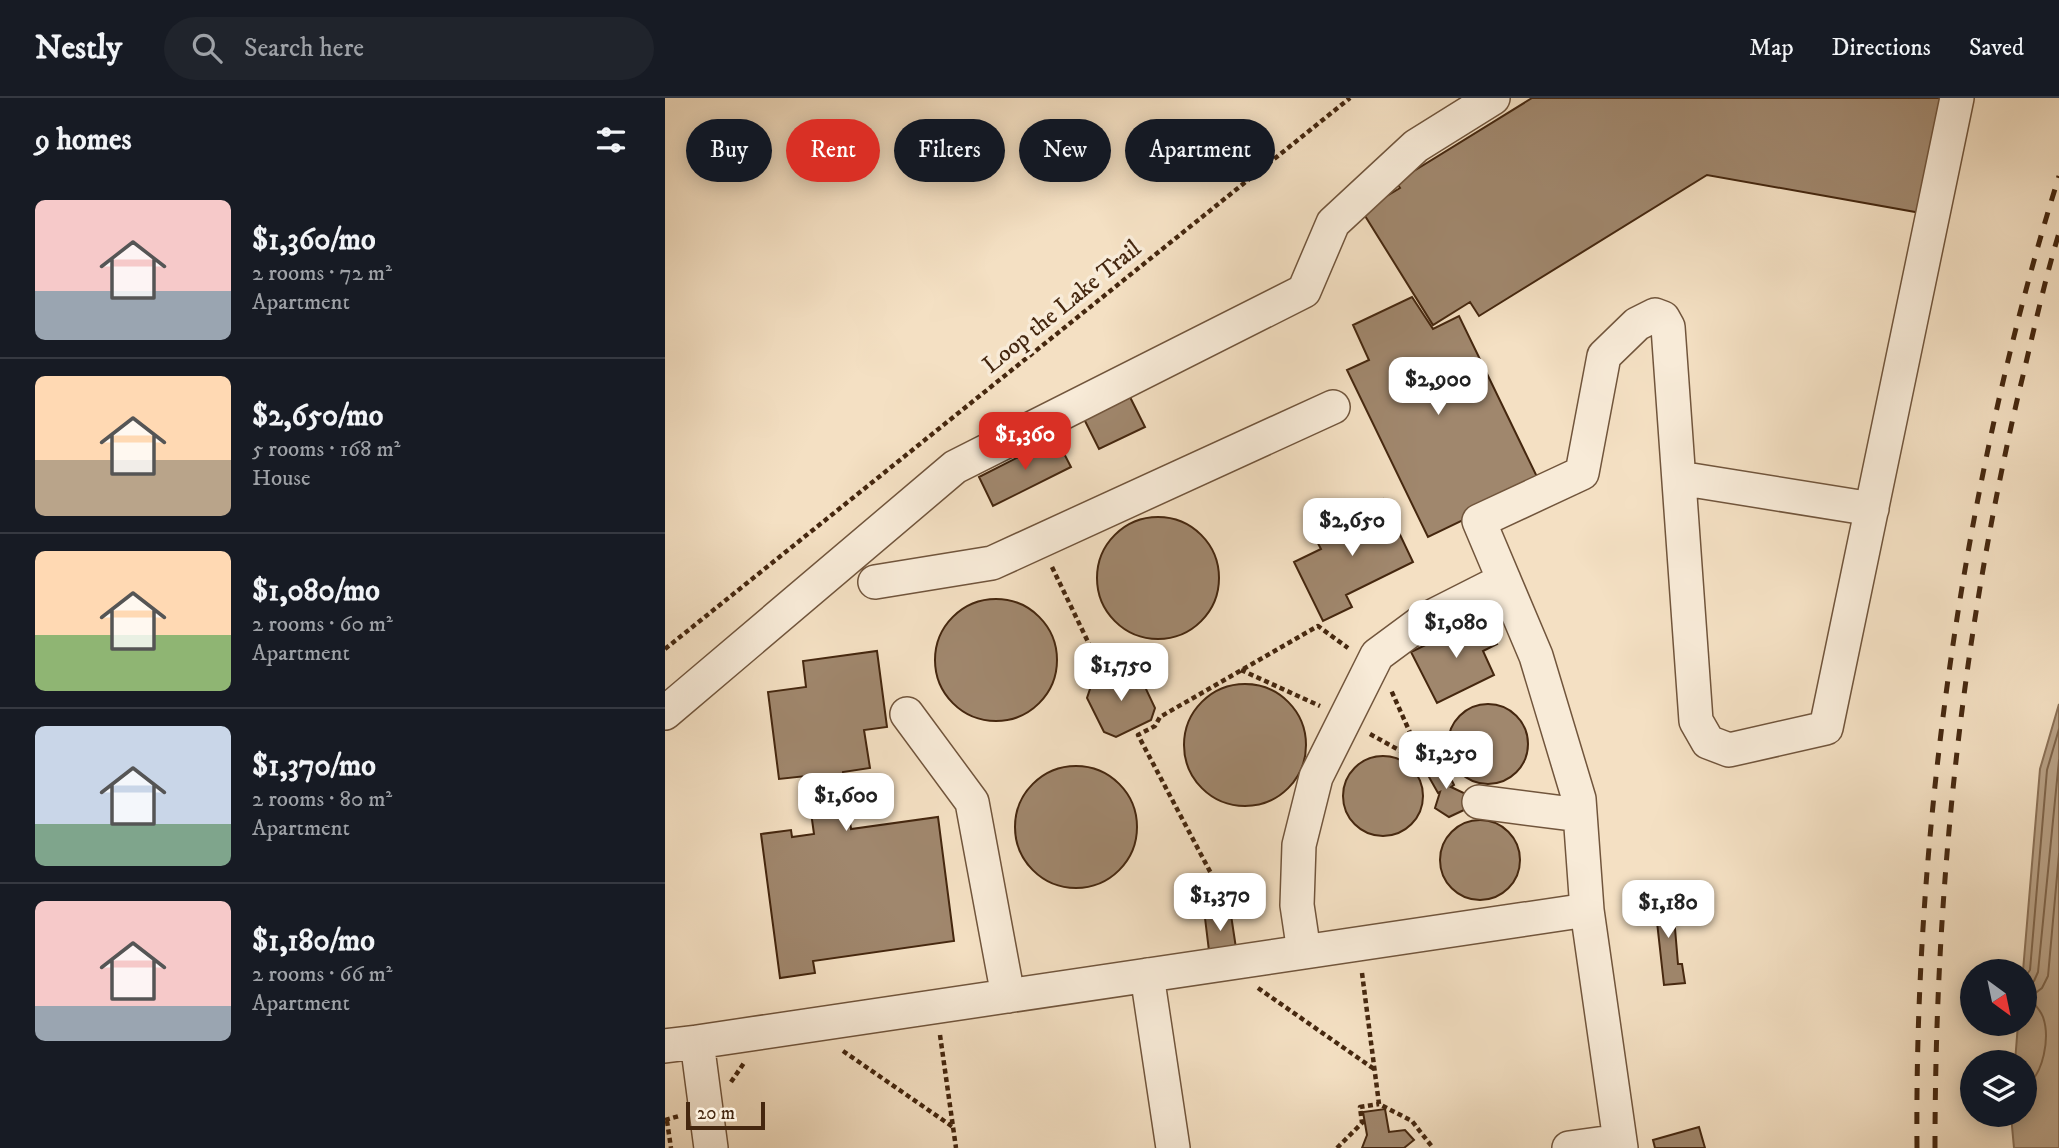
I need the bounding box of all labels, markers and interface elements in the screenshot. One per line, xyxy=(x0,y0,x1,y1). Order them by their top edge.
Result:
search box xyxy=(164,17,654,80)
text: Nestly xyxy=(35,28,122,69)
icon: search xyxy=(188,29,226,67)
text: Search here xyxy=(244,32,364,65)
text: Map xyxy=(1749,33,1794,63)
text: Directions xyxy=(1832,33,1931,63)
text: Saved xyxy=(1969,33,2024,63)
chip: Buy xyxy=(686,119,772,182)
chip: Rent xyxy=(786,119,880,182)
chip: Filters xyxy=(894,119,1005,182)
chip: New xyxy=(1019,119,1111,182)
chip: Apartment xyxy=(1125,119,1275,182)
icon: filters xyxy=(592,121,630,159)
text: 9 homes xyxy=(35,122,132,159)
text: $1,360/mo xyxy=(252,222,376,259)
icon: home xyxy=(91,228,175,312)
street label: Loop the Lake Trail xyxy=(977,233,1148,380)
text: 2 rooms · 72 m² xyxy=(252,259,392,288)
text: Apartment xyxy=(252,288,350,317)
pin: $2,900 xyxy=(1381,358,1495,417)
text: $2,900 xyxy=(1405,365,1471,394)
text: $2,650/mo xyxy=(252,398,383,435)
icon: home xyxy=(91,404,175,488)
pin: $1,360 xyxy=(968,412,1082,472)
text: $1,360 xyxy=(995,420,1055,449)
text: 5 rooms · 168 m² xyxy=(252,435,400,464)
text: House xyxy=(252,464,310,493)
pin: $2,650 xyxy=(1295,498,1409,558)
text: $2,650 xyxy=(1319,506,1385,535)
text: $1,080/mo xyxy=(252,573,380,610)
icon: home xyxy=(91,579,175,663)
pin: $1,080 xyxy=(1399,601,1513,660)
text: $1,080 xyxy=(1424,608,1488,637)
text: 2 rooms · 60 m² xyxy=(252,610,393,639)
text: Apartment xyxy=(252,639,350,668)
pin: $1,750 xyxy=(1064,644,1178,703)
text: $1,750 xyxy=(1090,651,1152,680)
pin: $1,250 xyxy=(1389,732,1503,791)
text: $1,250 xyxy=(1415,739,1477,768)
text: $1,370/mo xyxy=(252,748,376,785)
icon: home xyxy=(91,754,175,838)
pin: $1,600 xyxy=(789,774,903,833)
text: $1,600 xyxy=(814,781,878,810)
text: 2 rooms · 80 m² xyxy=(252,785,392,814)
text: Apartment xyxy=(252,814,350,843)
pin: $1,370 xyxy=(1163,874,1277,933)
pin: $1,180 xyxy=(1611,880,1725,940)
text: $1,370 xyxy=(1190,881,1250,910)
text: $1,180 xyxy=(1638,888,1698,917)
text: $1,180/mo xyxy=(252,923,375,960)
icon: home xyxy=(91,929,175,1013)
north arrow xyxy=(1960,959,2037,1036)
map controls xyxy=(1960,959,2037,1127)
text: 2 rooms · 66 m² xyxy=(252,960,392,989)
text: Apartment xyxy=(252,989,350,1018)
button: layers xyxy=(1960,1050,2037,1127)
scale bar xyxy=(686,1099,765,1131)
text: 20 m xyxy=(697,1102,735,1125)

